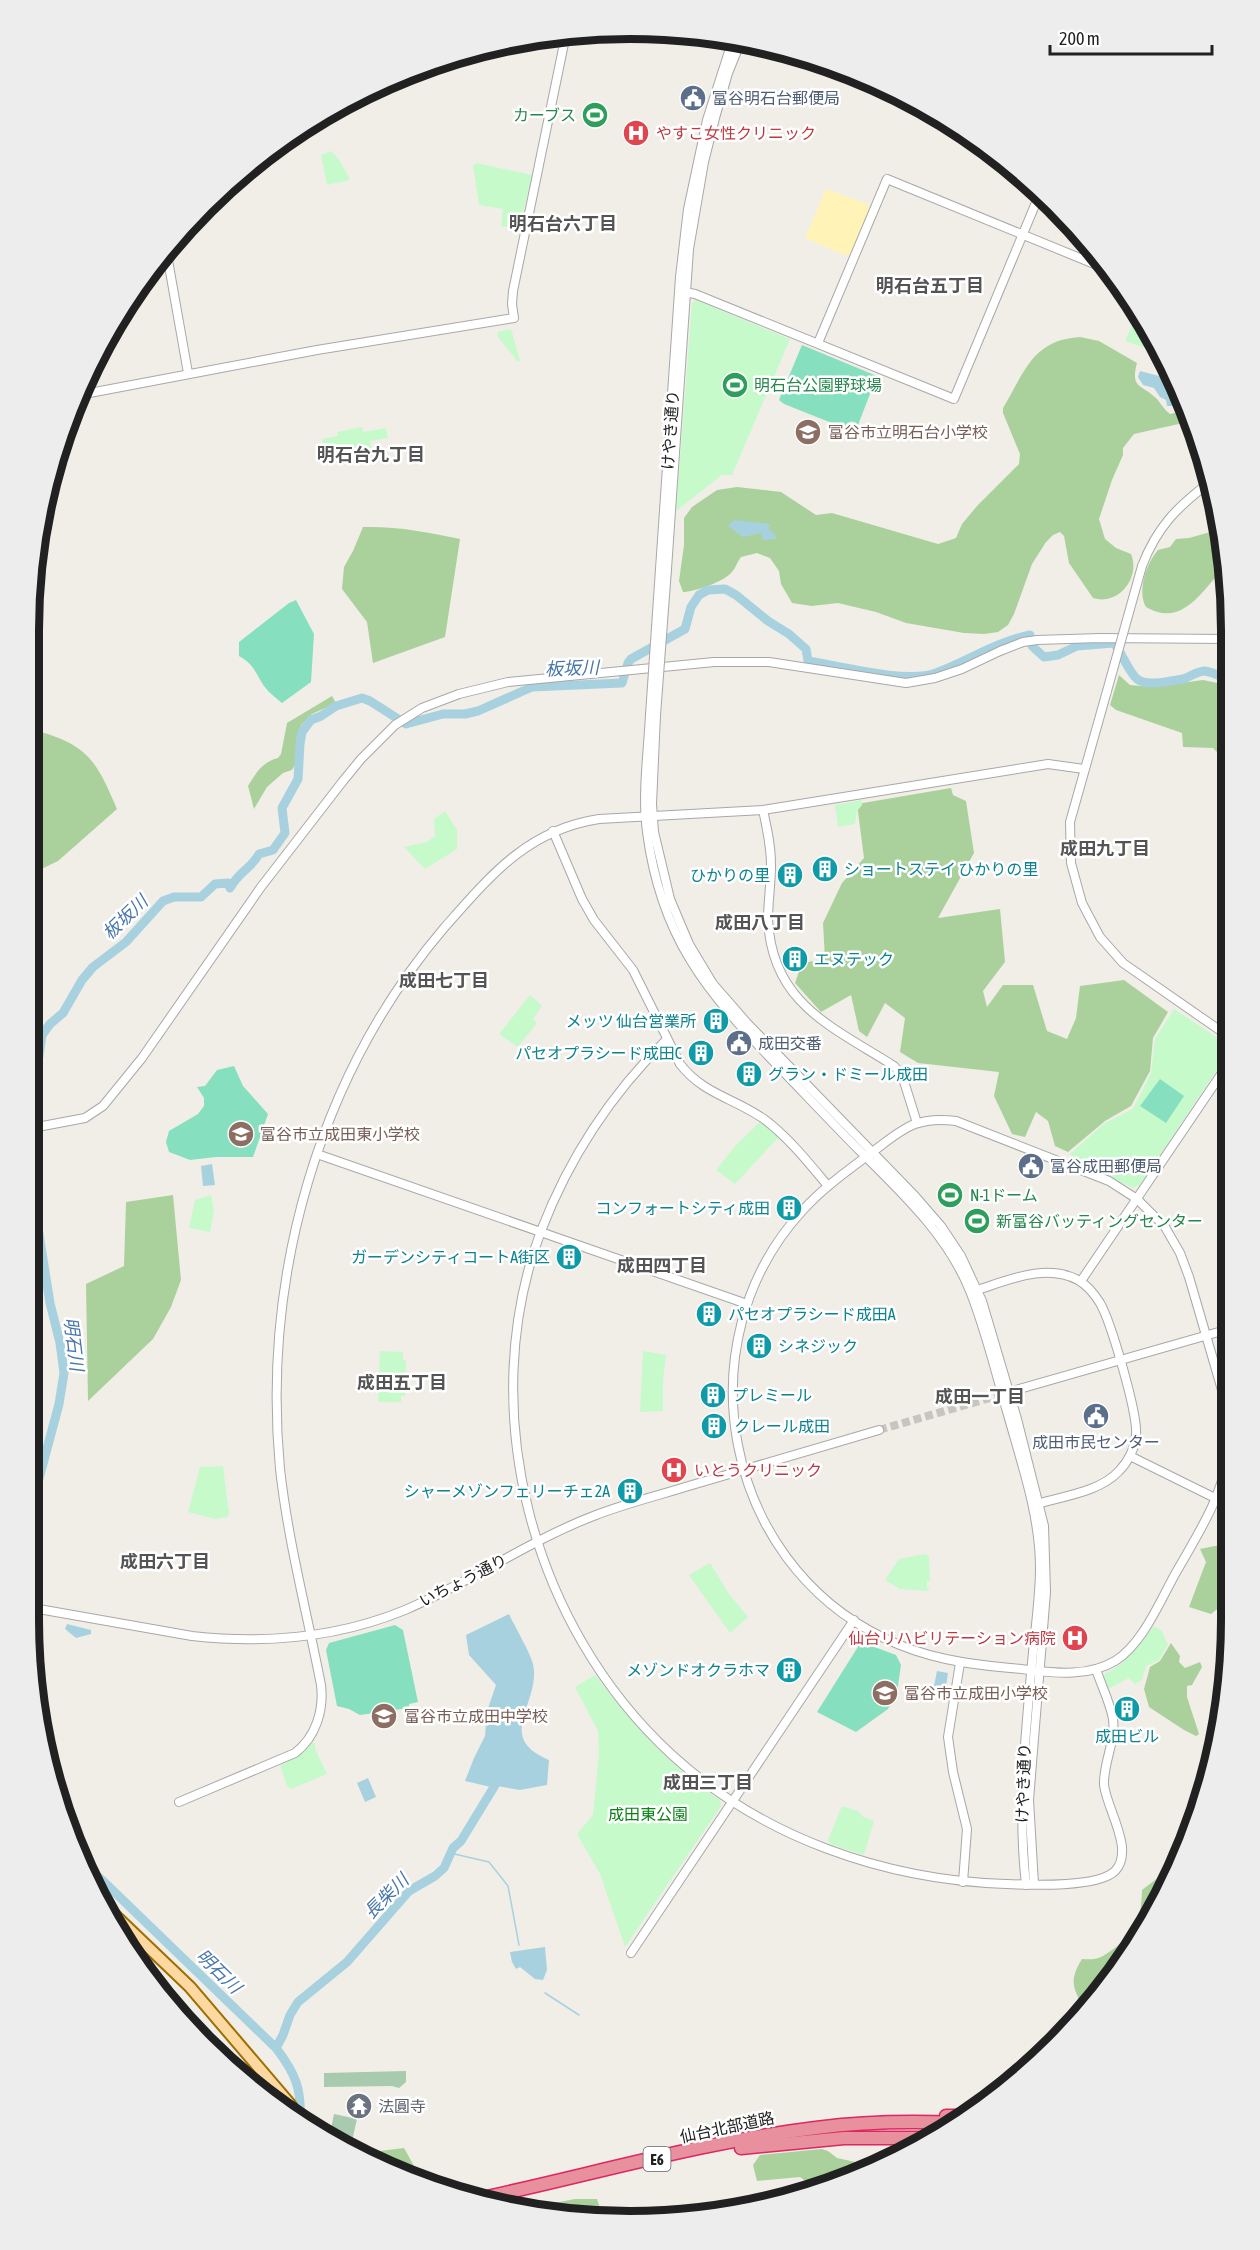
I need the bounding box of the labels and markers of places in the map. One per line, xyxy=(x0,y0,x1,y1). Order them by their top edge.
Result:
public building icon: 富谷明石台郵便局 xyxy=(678,83,708,113)
place label: 富谷明石台郵便局 xyxy=(712,89,840,107)
sports icon: カーブス xyxy=(580,100,610,130)
place label: カーブス xyxy=(513,106,576,124)
hospital icon: やすこ女性クリニック xyxy=(621,118,651,148)
place label: やすこ女性クリニック xyxy=(656,124,816,142)
sports icon: 明石台公園野球場 xyxy=(720,370,750,400)
place label: 明石台公園野球場 xyxy=(754,376,882,394)
school or university icon: 富谷市立明石台小学校 xyxy=(793,417,823,447)
place label: 富谷市立明石台小学校 xyxy=(828,423,988,441)
building icon: ショートステイ ひかりの里 xyxy=(810,854,840,884)
building icon: ひかりの里 xyxy=(775,860,805,890)
place label: ショートステイ ひかりの里 xyxy=(844,860,1038,878)
place label: ひかりの里 xyxy=(690,866,770,884)
building icon: エヌテック xyxy=(780,944,810,974)
place label: エヌテック xyxy=(814,950,894,968)
building icon: メッツ 仙台営業所 xyxy=(701,1006,731,1036)
place label: メッツ 仙台営業所 xyxy=(566,1012,696,1030)
public building icon: 成田交番 xyxy=(724,1028,754,1058)
place label: 成田交番 xyxy=(758,1034,822,1052)
building icon: パセオプラシード成田C xyxy=(686,1038,716,1068)
place label: パセオプラシード成田C xyxy=(515,1044,682,1062)
building icon: グラン・ドミール成田 xyxy=(734,1059,764,1089)
place label: グラン・ドミール成田 xyxy=(768,1065,928,1083)
school or university icon: 富谷市立成田東小学校 xyxy=(226,1119,256,1149)
place label: 富谷市立成田東小学校 xyxy=(260,1125,420,1143)
public building icon: 富谷成田郵便局 xyxy=(1016,1151,1046,1181)
place label: 富谷成田郵便局 xyxy=(1050,1157,1162,1175)
sports icon: N-1ドーム xyxy=(935,1180,965,1210)
place label: N-1ドーム xyxy=(970,1186,1038,1204)
building icon: コンフォートシティ成田 xyxy=(774,1193,804,1223)
place label: コンフォートシティ成田 xyxy=(595,1199,770,1217)
sports icon: 新富谷バッティングセンター xyxy=(962,1206,992,1236)
place label: 新富谷バッティングセンター xyxy=(996,1212,1203,1230)
building icon: ガーデンシティコートA街区 xyxy=(554,1242,584,1272)
place label: ガーデンシティコートA街区 xyxy=(351,1248,550,1266)
building icon: パセオプラシード成田A xyxy=(694,1299,724,1329)
place label: パセオプラシード成田A xyxy=(728,1305,896,1323)
building icon: シネジック xyxy=(744,1331,774,1361)
place label: シネジック xyxy=(778,1337,858,1355)
building icon: プレミール xyxy=(698,1380,728,1410)
place label: プレミール xyxy=(732,1386,812,1404)
public building icon: 成田市民センター xyxy=(1081,1401,1111,1431)
building icon: クレール成田 xyxy=(699,1411,729,1441)
place label: クレール成田 xyxy=(734,1417,830,1435)
place label: 成田市民センター xyxy=(1032,1433,1160,1451)
hospital icon: いとうクリニック xyxy=(659,1455,689,1485)
place label: いとうクリニック xyxy=(694,1461,822,1479)
building icon: シャーメゾンフェリーチェ2A xyxy=(615,1476,645,1506)
place label: シャーメゾンフェリーチェ2A xyxy=(404,1482,610,1500)
hospital icon: 仙台リハビリテーション病院 xyxy=(1060,1623,1090,1653)
place label: 仙台リハビリテーション病院 xyxy=(848,1629,1056,1647)
building icon: メゾンドオクラホマ xyxy=(774,1655,804,1685)
place label: メゾンドオクラホマ xyxy=(626,1661,770,1679)
school or university icon: 富谷市立成田小学校 xyxy=(870,1678,900,1708)
place label: 富谷市立成田小学校 xyxy=(904,1684,1048,1702)
building icon: 成田ビル xyxy=(1112,1694,1142,1724)
school or university icon: 富谷市立成田中学校 xyxy=(369,1701,399,1731)
place label: 富谷市立成田中学校 xyxy=(404,1707,548,1725)
place label: 成田ビル xyxy=(1095,1727,1159,1745)
temple icon: 法圓寺 xyxy=(344,2091,374,2121)
place label: 法圓寺 xyxy=(378,2097,426,2115)

